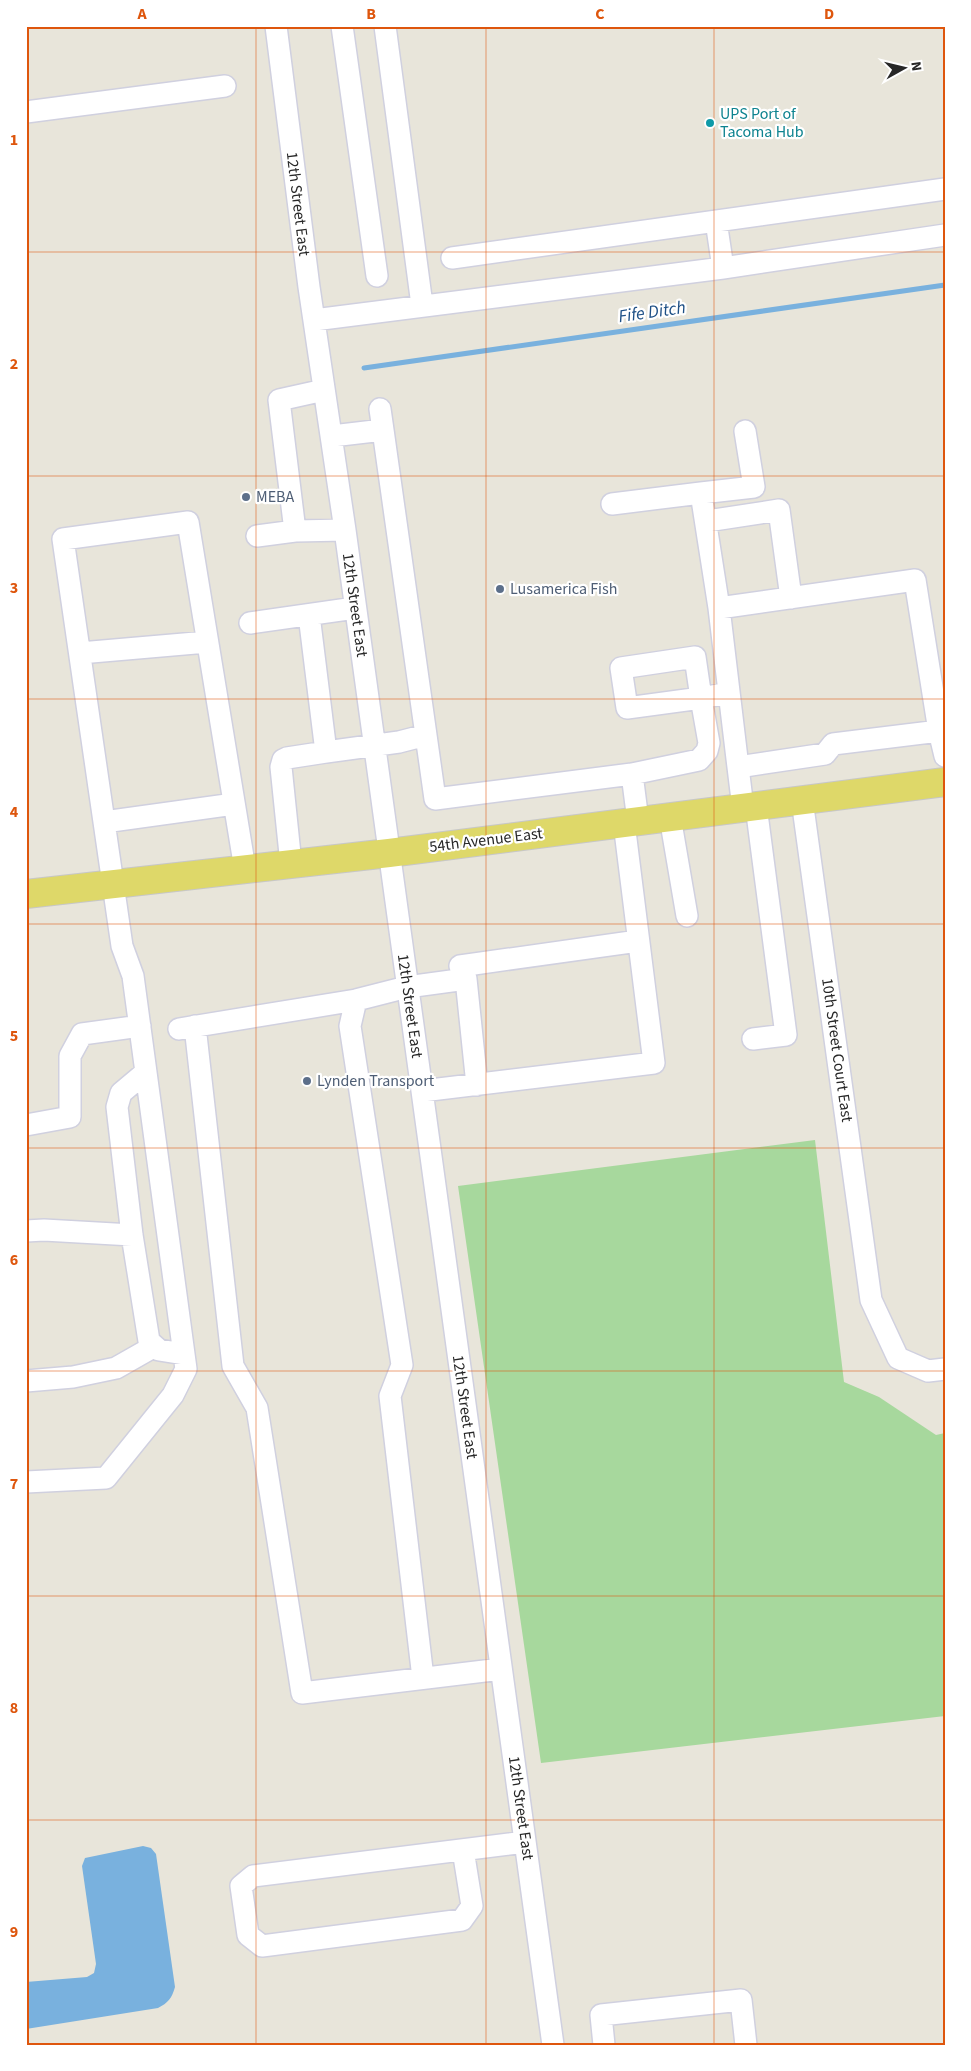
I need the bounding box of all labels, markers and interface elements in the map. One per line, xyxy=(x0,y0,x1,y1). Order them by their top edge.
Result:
text: A xyxy=(136,3,147,25)
text: B xyxy=(366,3,376,25)
text: C xyxy=(595,3,605,25)
text: D xyxy=(824,3,834,25)
north arrow xyxy=(878,42,928,92)
text: N xyxy=(905,60,926,72)
place label: UPS Port of Tacoma Hub xyxy=(720,103,804,143)
marker: UPS Port of Tacoma Hub xyxy=(704,117,716,129)
text: 1 xyxy=(10,129,18,151)
street label: 12th Street East xyxy=(281,151,315,258)
water label: Fife Ditch xyxy=(617,295,687,329)
text: 2 xyxy=(10,353,18,375)
place label: MEBA xyxy=(256,486,294,508)
marker: MEBA xyxy=(240,491,252,503)
street label: 12th Street East xyxy=(337,552,373,659)
text: 3 xyxy=(10,577,18,599)
place label: Lusamerica Fish xyxy=(510,578,617,600)
marker: Lusamerica Fish xyxy=(494,583,506,595)
text: 4 xyxy=(10,801,19,823)
street label: 54th Avenue East xyxy=(428,822,545,858)
street label: 12th Street East xyxy=(392,953,428,1060)
street label: 10th Street Court East xyxy=(816,976,858,1124)
text: 5 xyxy=(10,1025,18,1047)
place label: Lynden Transport xyxy=(317,1070,435,1092)
marker: Lynden Transport xyxy=(301,1075,313,1087)
text: 6 xyxy=(10,1249,18,1271)
street label: 12th Street East xyxy=(447,1354,483,1461)
text: 7 xyxy=(10,1473,18,1495)
text: 8 xyxy=(10,1697,18,1719)
street label: 12th Street East xyxy=(503,1755,539,1862)
text: 9 xyxy=(10,1921,18,1943)

